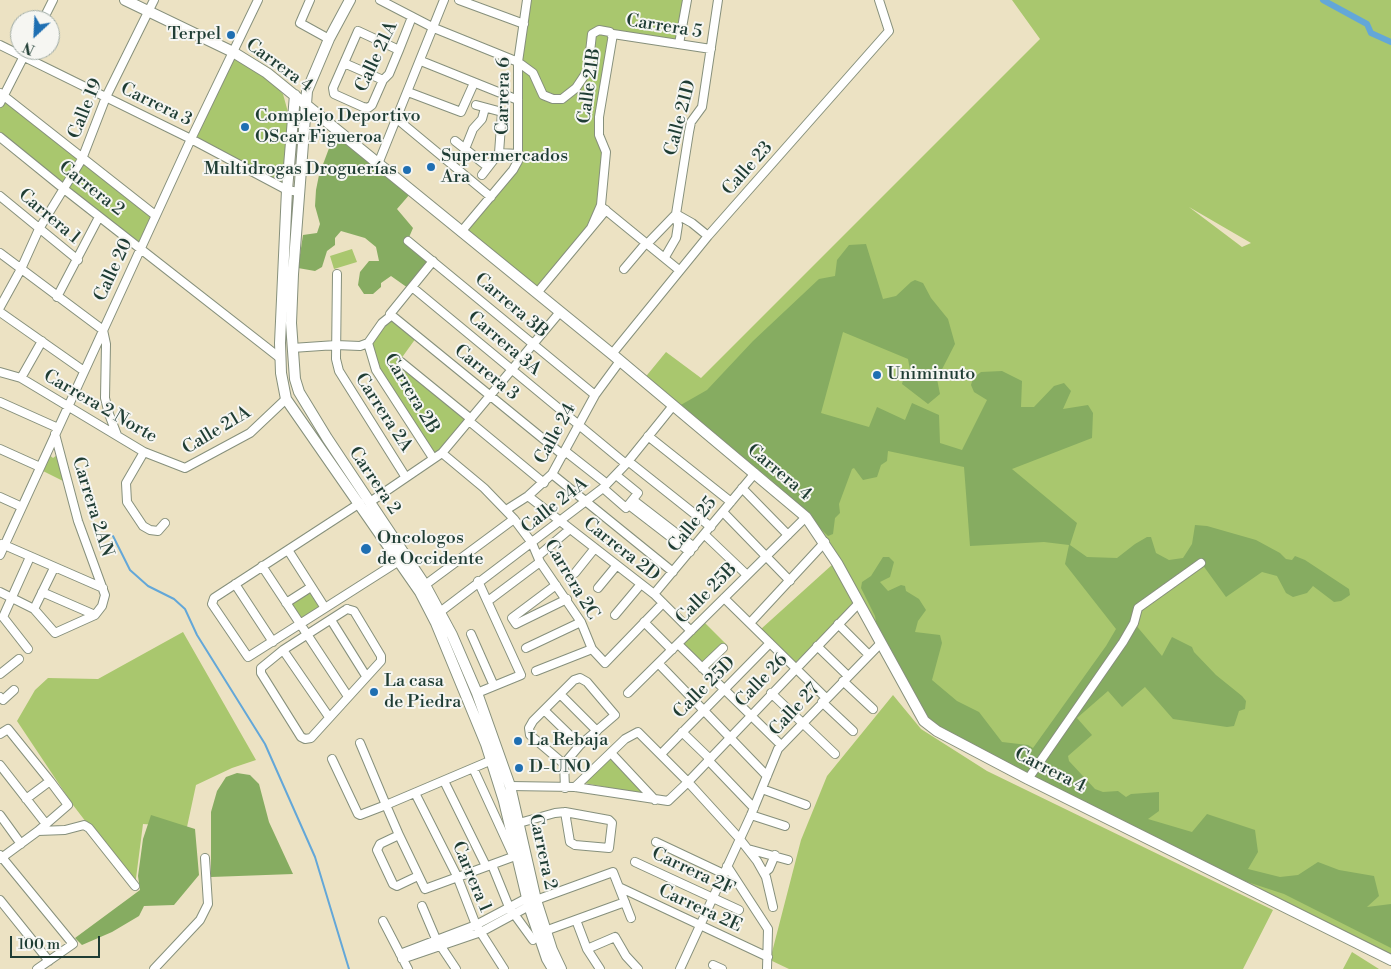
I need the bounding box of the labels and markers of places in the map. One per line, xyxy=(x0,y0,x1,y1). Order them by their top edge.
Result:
place label: Terpel xyxy=(168,24,221,46)
marker: Terpel xyxy=(225,29,237,41)
place label: Complejo Deportivo OScar Figueroa xyxy=(255,106,421,148)
marker: Complejo Deportivo OScar Figueroa xyxy=(239,121,251,133)
place label: Supermercados Ara xyxy=(441,146,568,188)
place label: Multidrogas Droguerías xyxy=(204,159,397,181)
marker: Supermercados Ara xyxy=(425,161,437,173)
marker: Multidrogas Droguerías xyxy=(401,164,413,176)
place label: Uniminuto xyxy=(887,364,975,386)
marker: Uniminuto xyxy=(871,369,883,381)
place label: Oncologos de Occidente xyxy=(377,528,484,570)
marker: Oncologos de Occidente xyxy=(359,542,373,556)
place label: La casa de Piedra xyxy=(384,671,461,714)
marker: La casa de Piedra xyxy=(368,686,380,698)
place label: La Rebaja xyxy=(528,730,608,752)
marker: La Rebaja xyxy=(512,735,524,747)
place label: D-UNO xyxy=(529,757,591,779)
marker: D-UNO xyxy=(513,762,525,774)

